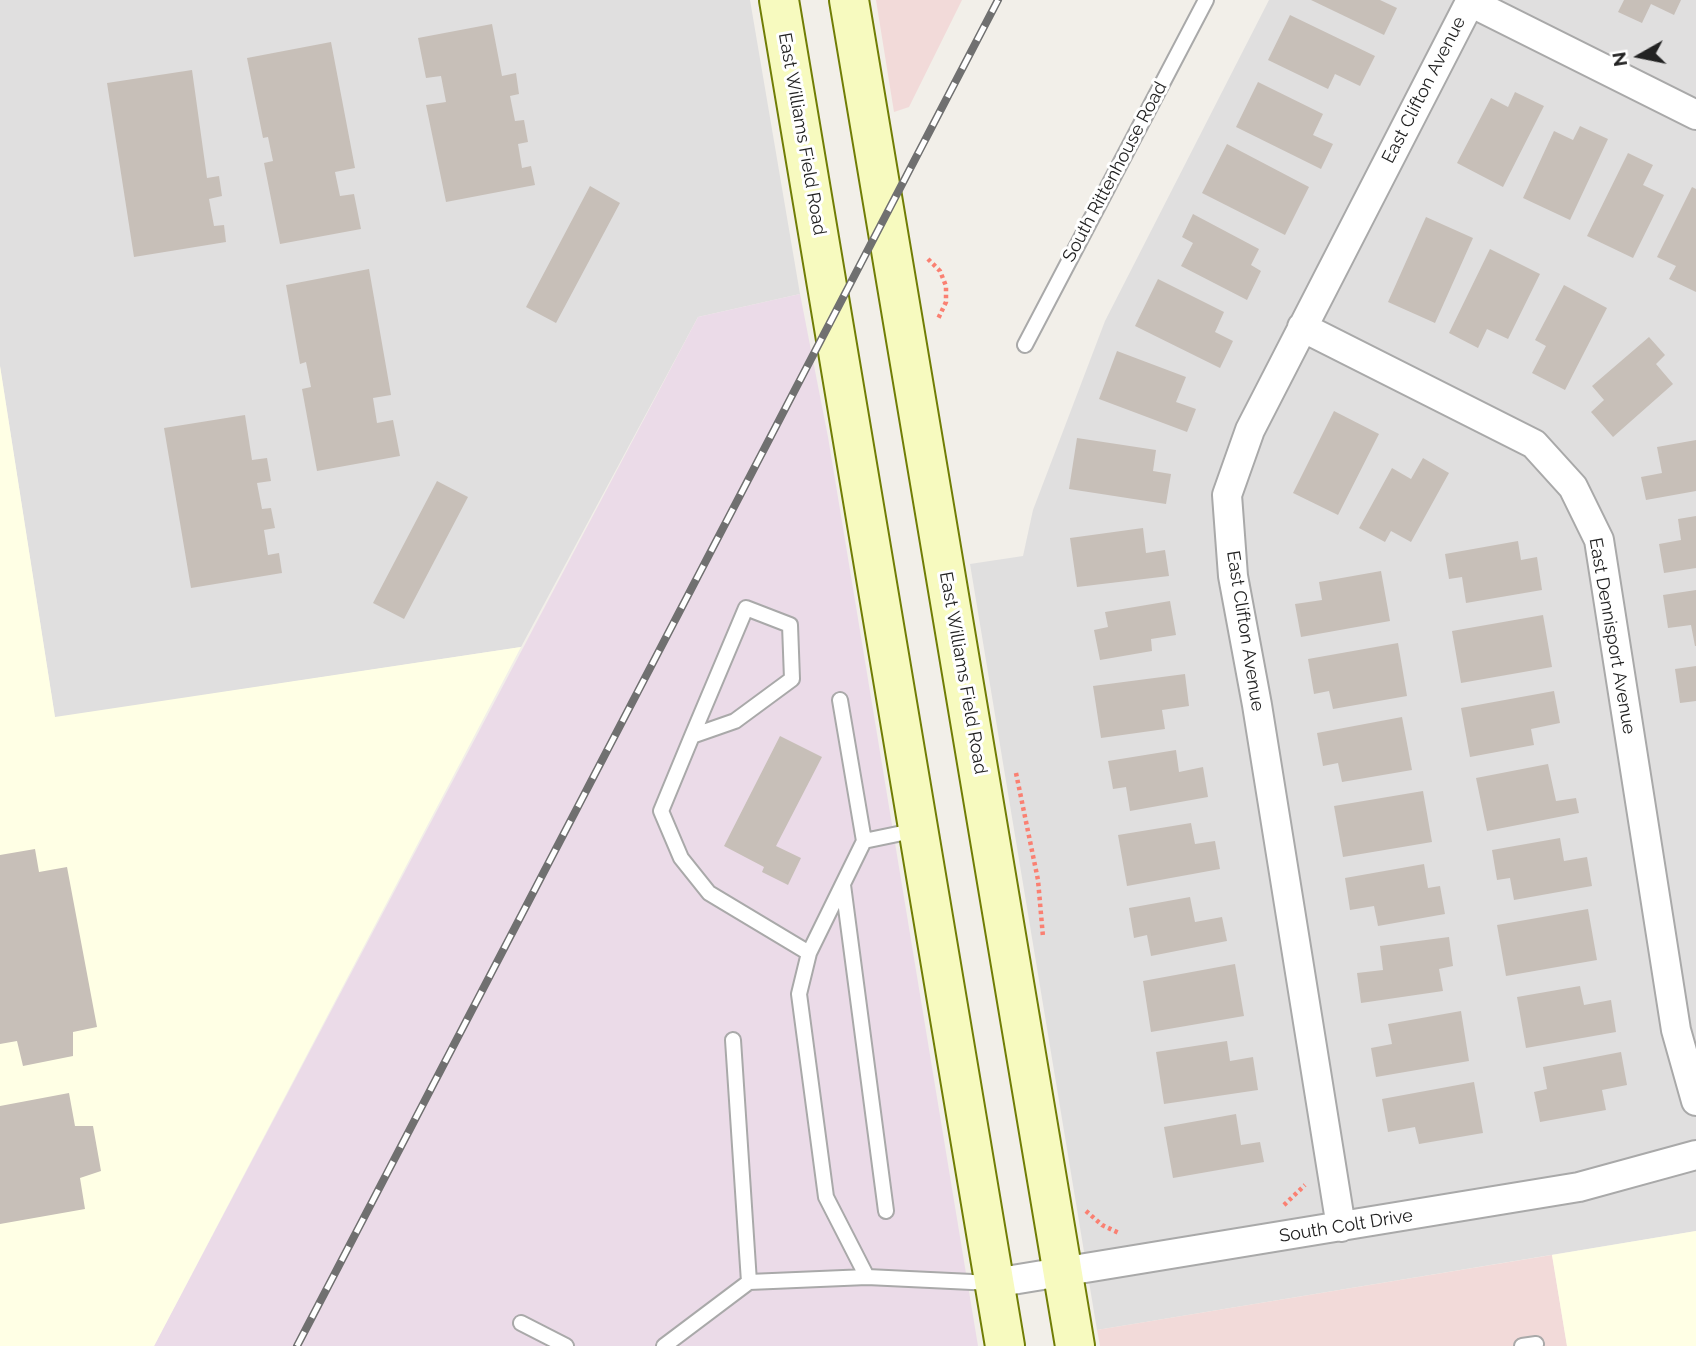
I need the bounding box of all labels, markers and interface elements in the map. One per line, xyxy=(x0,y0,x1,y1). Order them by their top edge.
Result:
street label: East Clifton Avenue xyxy=(1378,13,1470,167)
north arrow xyxy=(1605,21,1675,91)
street label: East Williams Field Road xyxy=(774,31,830,237)
text: N xyxy=(1607,50,1631,68)
street label: South Rittenhouse Road xyxy=(1058,78,1172,266)
street label: East Dennisport Avenue xyxy=(1584,536,1640,736)
street label: East Clifton Avenue xyxy=(1222,549,1268,713)
street label: East Williams Field Road xyxy=(935,570,991,776)
street label: South Colt Drive xyxy=(1278,1205,1414,1247)

